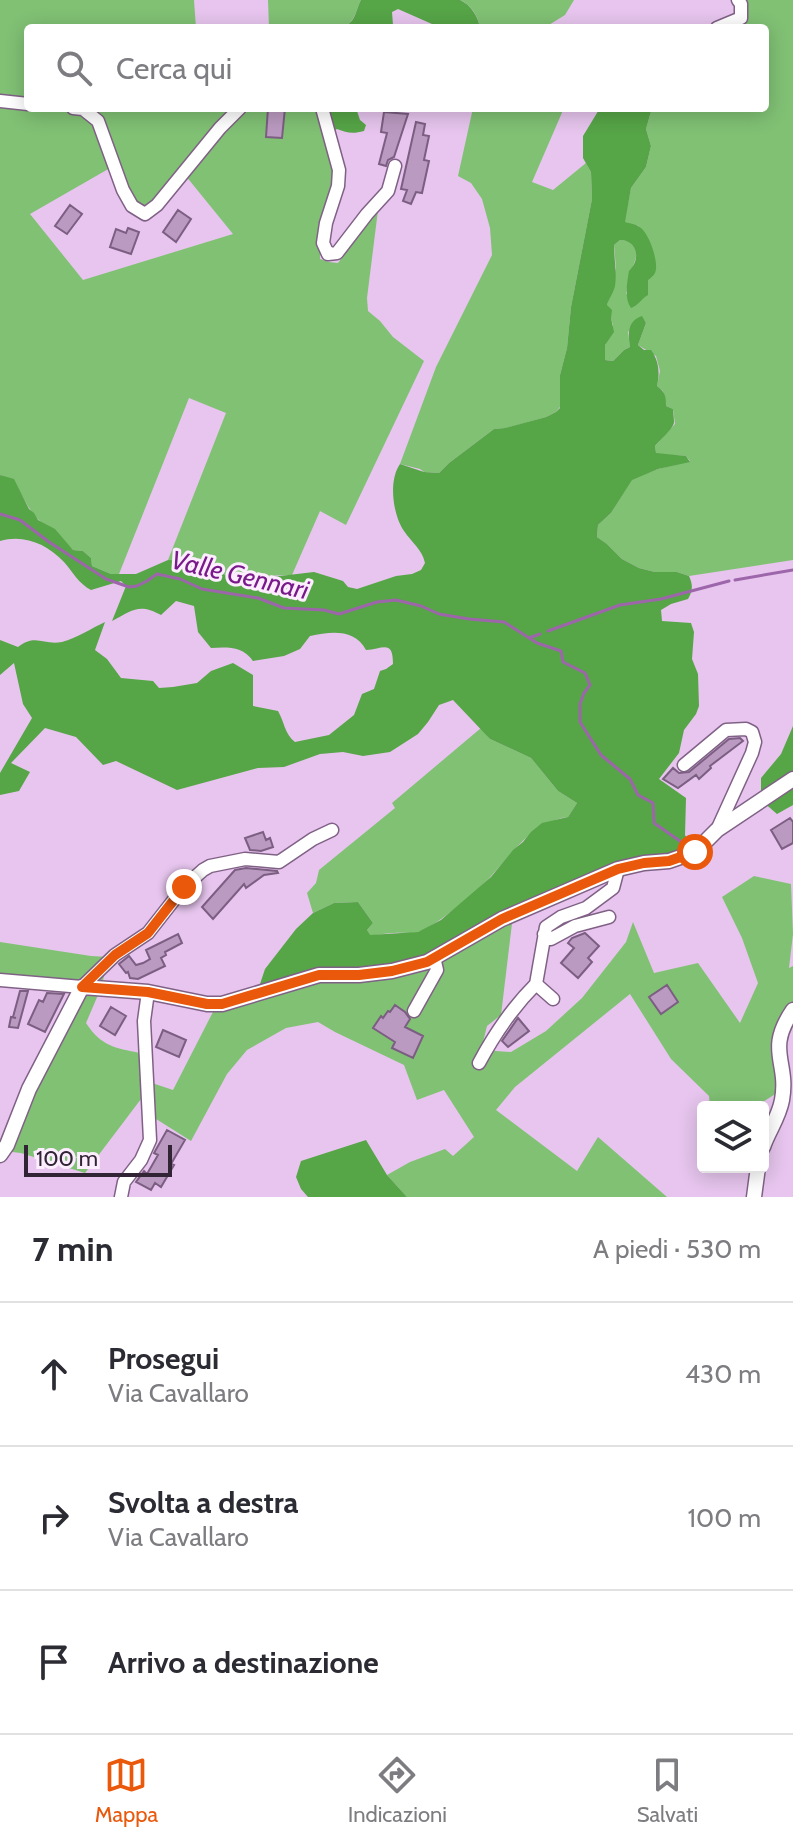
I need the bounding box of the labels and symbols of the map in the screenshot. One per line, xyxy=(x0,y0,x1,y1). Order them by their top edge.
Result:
water label: Valle Gennari xyxy=(168,544,312,606)
route start xyxy=(677,834,713,870)
route end xyxy=(166,869,202,905)
scale bar xyxy=(24,1141,172,1177)

